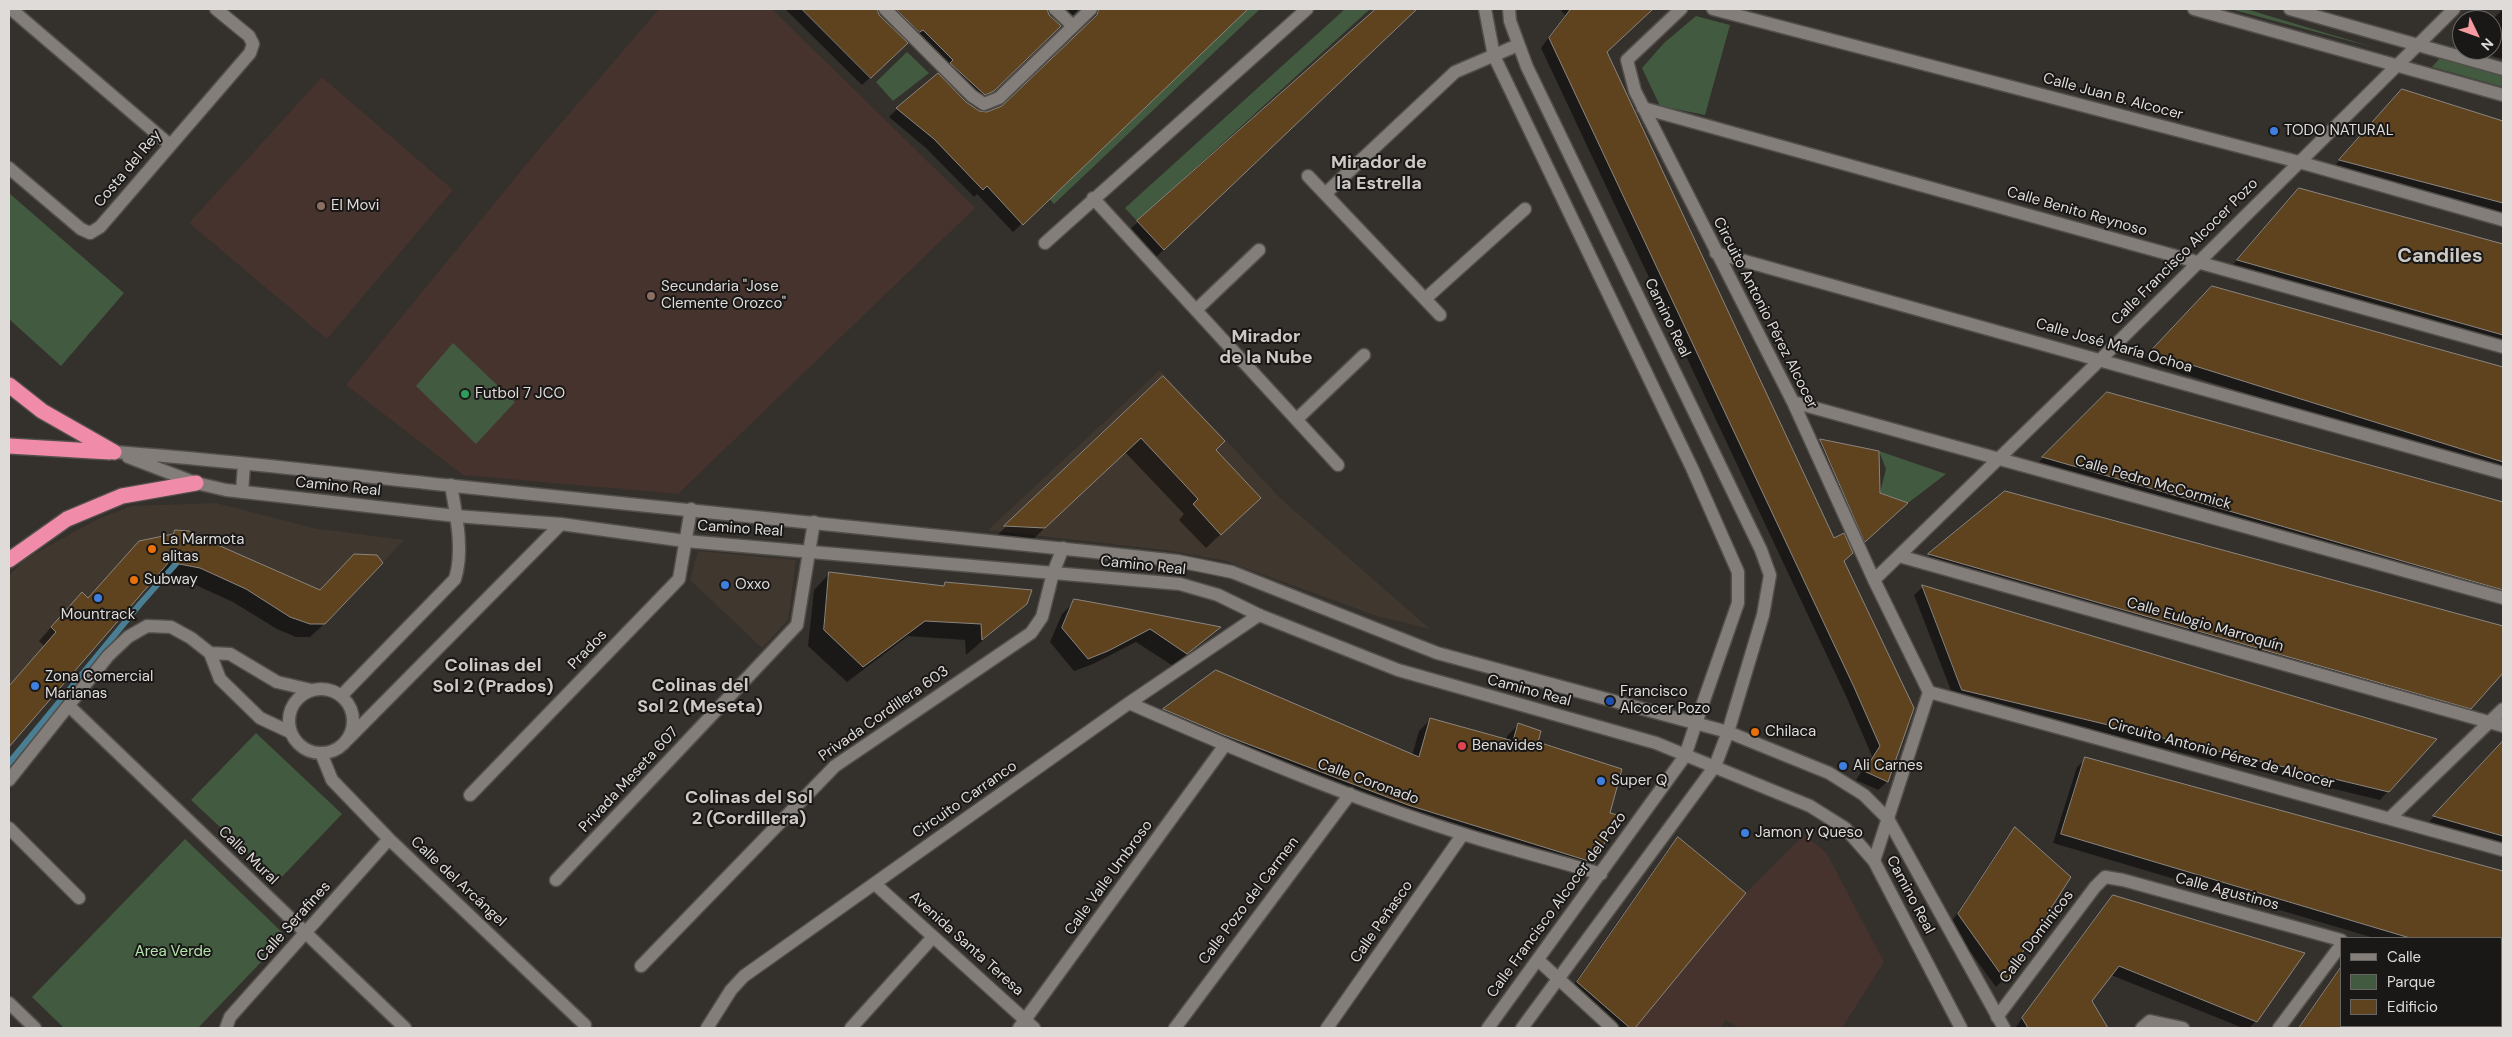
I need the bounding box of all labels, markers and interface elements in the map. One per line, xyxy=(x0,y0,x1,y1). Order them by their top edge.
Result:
north arrow xyxy=(2452,10,2502,60)
text: N xyxy=(2477,35,2498,54)
street label: Calle Juan B. Alcocer xyxy=(2041,70,2185,124)
place label: TODO NATURAL xyxy=(2284,122,2394,140)
marker: TODO NATURAL xyxy=(2268,125,2280,137)
street label: Costa del Rey xyxy=(91,127,165,211)
district label: Mirador de la Estrella xyxy=(1331,152,1427,194)
street label: Calle Francisco Alcocer Pozo xyxy=(2108,175,2262,329)
street label: Calle Benito Reynoso xyxy=(2005,183,2149,241)
place label: El Movi xyxy=(331,197,379,215)
marker: El Movi xyxy=(315,200,327,212)
street label: Circuito Antonio Pérez Alcocer xyxy=(1709,214,1821,412)
district label: Candiles xyxy=(2397,245,2483,269)
street label: Camino Real xyxy=(1640,275,1694,361)
place label: Secundaria "Jose Clemente Orozco" xyxy=(661,278,786,313)
marker: Secundaria "Jose Clemente Orozco" xyxy=(645,290,657,302)
street label: Calle José María Ochoa xyxy=(2034,315,2194,377)
district label: Mirador de la Nube xyxy=(1219,326,1313,368)
place label: Futbol 7 JCO xyxy=(475,385,565,403)
marker: Futbol 7 JCO xyxy=(459,388,471,400)
street label: Calle Pedro McCormick xyxy=(2073,452,2233,514)
street label: Camino Real xyxy=(294,474,382,500)
street label: Camino Real xyxy=(697,517,783,541)
place label: La Marmota alitas xyxy=(162,531,244,566)
marker: La Marmota alitas xyxy=(146,543,158,555)
street label: Camino Real xyxy=(1099,553,1187,579)
place label: Subway xyxy=(144,571,198,589)
marker: Subway xyxy=(128,574,140,586)
place label: Oxxo xyxy=(735,576,770,594)
marker: Oxxo xyxy=(719,579,731,591)
marker: Mountrack xyxy=(92,592,104,604)
street label: Calle Eulogio Marroquín xyxy=(2124,594,2286,656)
place label: Mountrack xyxy=(61,606,135,624)
street label: Prados xyxy=(565,626,611,674)
district label: Colinas del Sol 2 (Prados) xyxy=(432,655,554,698)
street label: Privada Cordillera 603 xyxy=(816,662,952,766)
place label: Zona Comercial Marianas xyxy=(45,668,153,703)
street label: Camino Real xyxy=(1485,671,1573,711)
district label: Colinas del Sol 2 (Meseta) xyxy=(637,675,763,718)
marker: Zona Comercial Marianas xyxy=(29,680,41,692)
place label: Francisco Alcocer Pozo xyxy=(1620,683,1710,718)
marker: Francisco Alcocer Pozo xyxy=(1604,695,1616,707)
street label: Circuito Antonio Pérez de Alcocer xyxy=(2106,715,2336,793)
place label: Chilaca xyxy=(1765,723,1816,741)
street label: Privada Meseta 607 xyxy=(576,724,682,836)
marker: Chilaca xyxy=(1749,726,1761,738)
place label: Benavides xyxy=(1472,737,1543,755)
marker: Benavides xyxy=(1456,740,1468,752)
street label: Calle Coronado xyxy=(1315,755,1421,809)
street label: Circuito Carranco xyxy=(909,757,1021,843)
place label: Ali Carnes xyxy=(1853,757,1923,775)
marker: Ali Carnes xyxy=(1837,760,1849,772)
place label: Super Q xyxy=(1611,772,1667,790)
marker: Super Q xyxy=(1595,775,1607,787)
district label: Colinas del Sol 2 (Cordillera) xyxy=(685,787,813,830)
street label: Calle Francisco Alcocer del Pozo xyxy=(1484,809,1630,1001)
street label: Calle Valle Umbroso xyxy=(1061,817,1157,939)
street label: Calle Mural xyxy=(214,823,282,889)
place label: Jamon y Queso xyxy=(1755,824,1863,842)
marker: Jamon y Queso xyxy=(1739,827,1751,839)
street label: Calle del Arcángel xyxy=(407,833,509,931)
street label: Calle Pozo del Carmen xyxy=(1195,834,1303,968)
street label: Camino Real xyxy=(1882,853,1938,937)
street label: Calle Agustinos xyxy=(2173,869,2281,915)
street label: Calle Peñasco xyxy=(1347,877,1417,967)
street label: Calle Serafines xyxy=(253,878,335,966)
street label: Calle Dominicos xyxy=(1996,887,2078,987)
street label: Avenida Santa Teresa xyxy=(905,888,1027,1000)
legend xyxy=(2340,937,2502,1027)
park label: Area Verde xyxy=(135,943,211,961)
text: Calle xyxy=(2387,947,2421,967)
text: Parque xyxy=(2387,972,2435,992)
text: Edificio xyxy=(2387,997,2438,1017)

